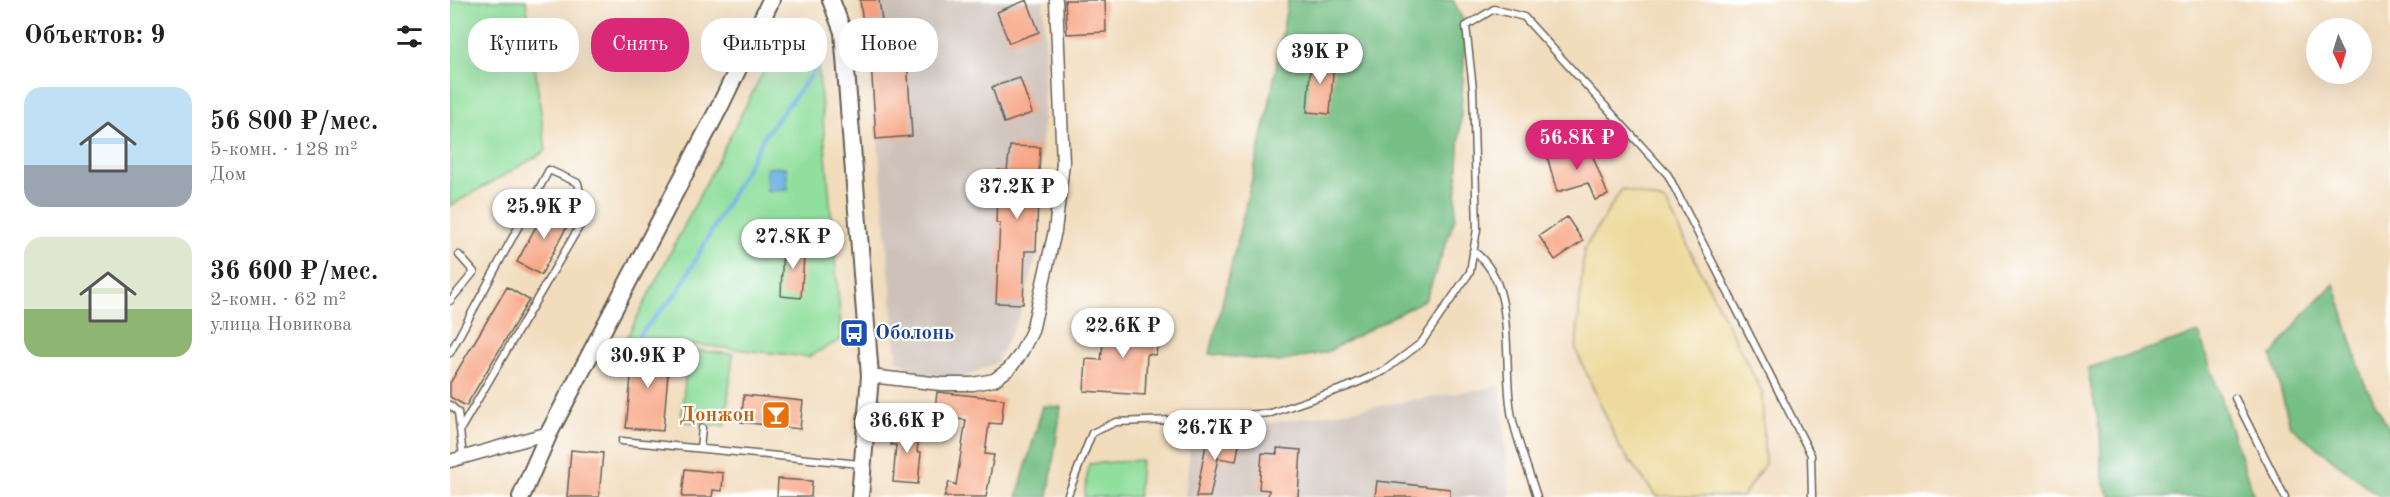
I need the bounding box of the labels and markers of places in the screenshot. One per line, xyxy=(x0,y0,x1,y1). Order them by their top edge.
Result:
pin: 39K ₽ xyxy=(1278,34,1362,85)
pin: 56.8K ₽ xyxy=(1522,120,1632,171)
pin: 37.2K ₽ xyxy=(962,169,1072,220)
pin: 25.9K ₽ xyxy=(489,189,599,240)
pin: 27.8K ₽ xyxy=(738,219,848,270)
pin: 22.6K ₽ xyxy=(1068,308,1178,359)
bus stop icon: Оболонь xyxy=(838,317,870,349)
place label: Оболонь xyxy=(875,323,954,344)
pin: 30.9K ₽ xyxy=(593,338,703,389)
bar icon: Донжон xyxy=(760,399,792,431)
pin: 36.6K ₽ xyxy=(852,403,962,454)
place label: Донжон xyxy=(679,405,755,426)
pin: 26.7K ₽ xyxy=(1160,410,1270,461)

